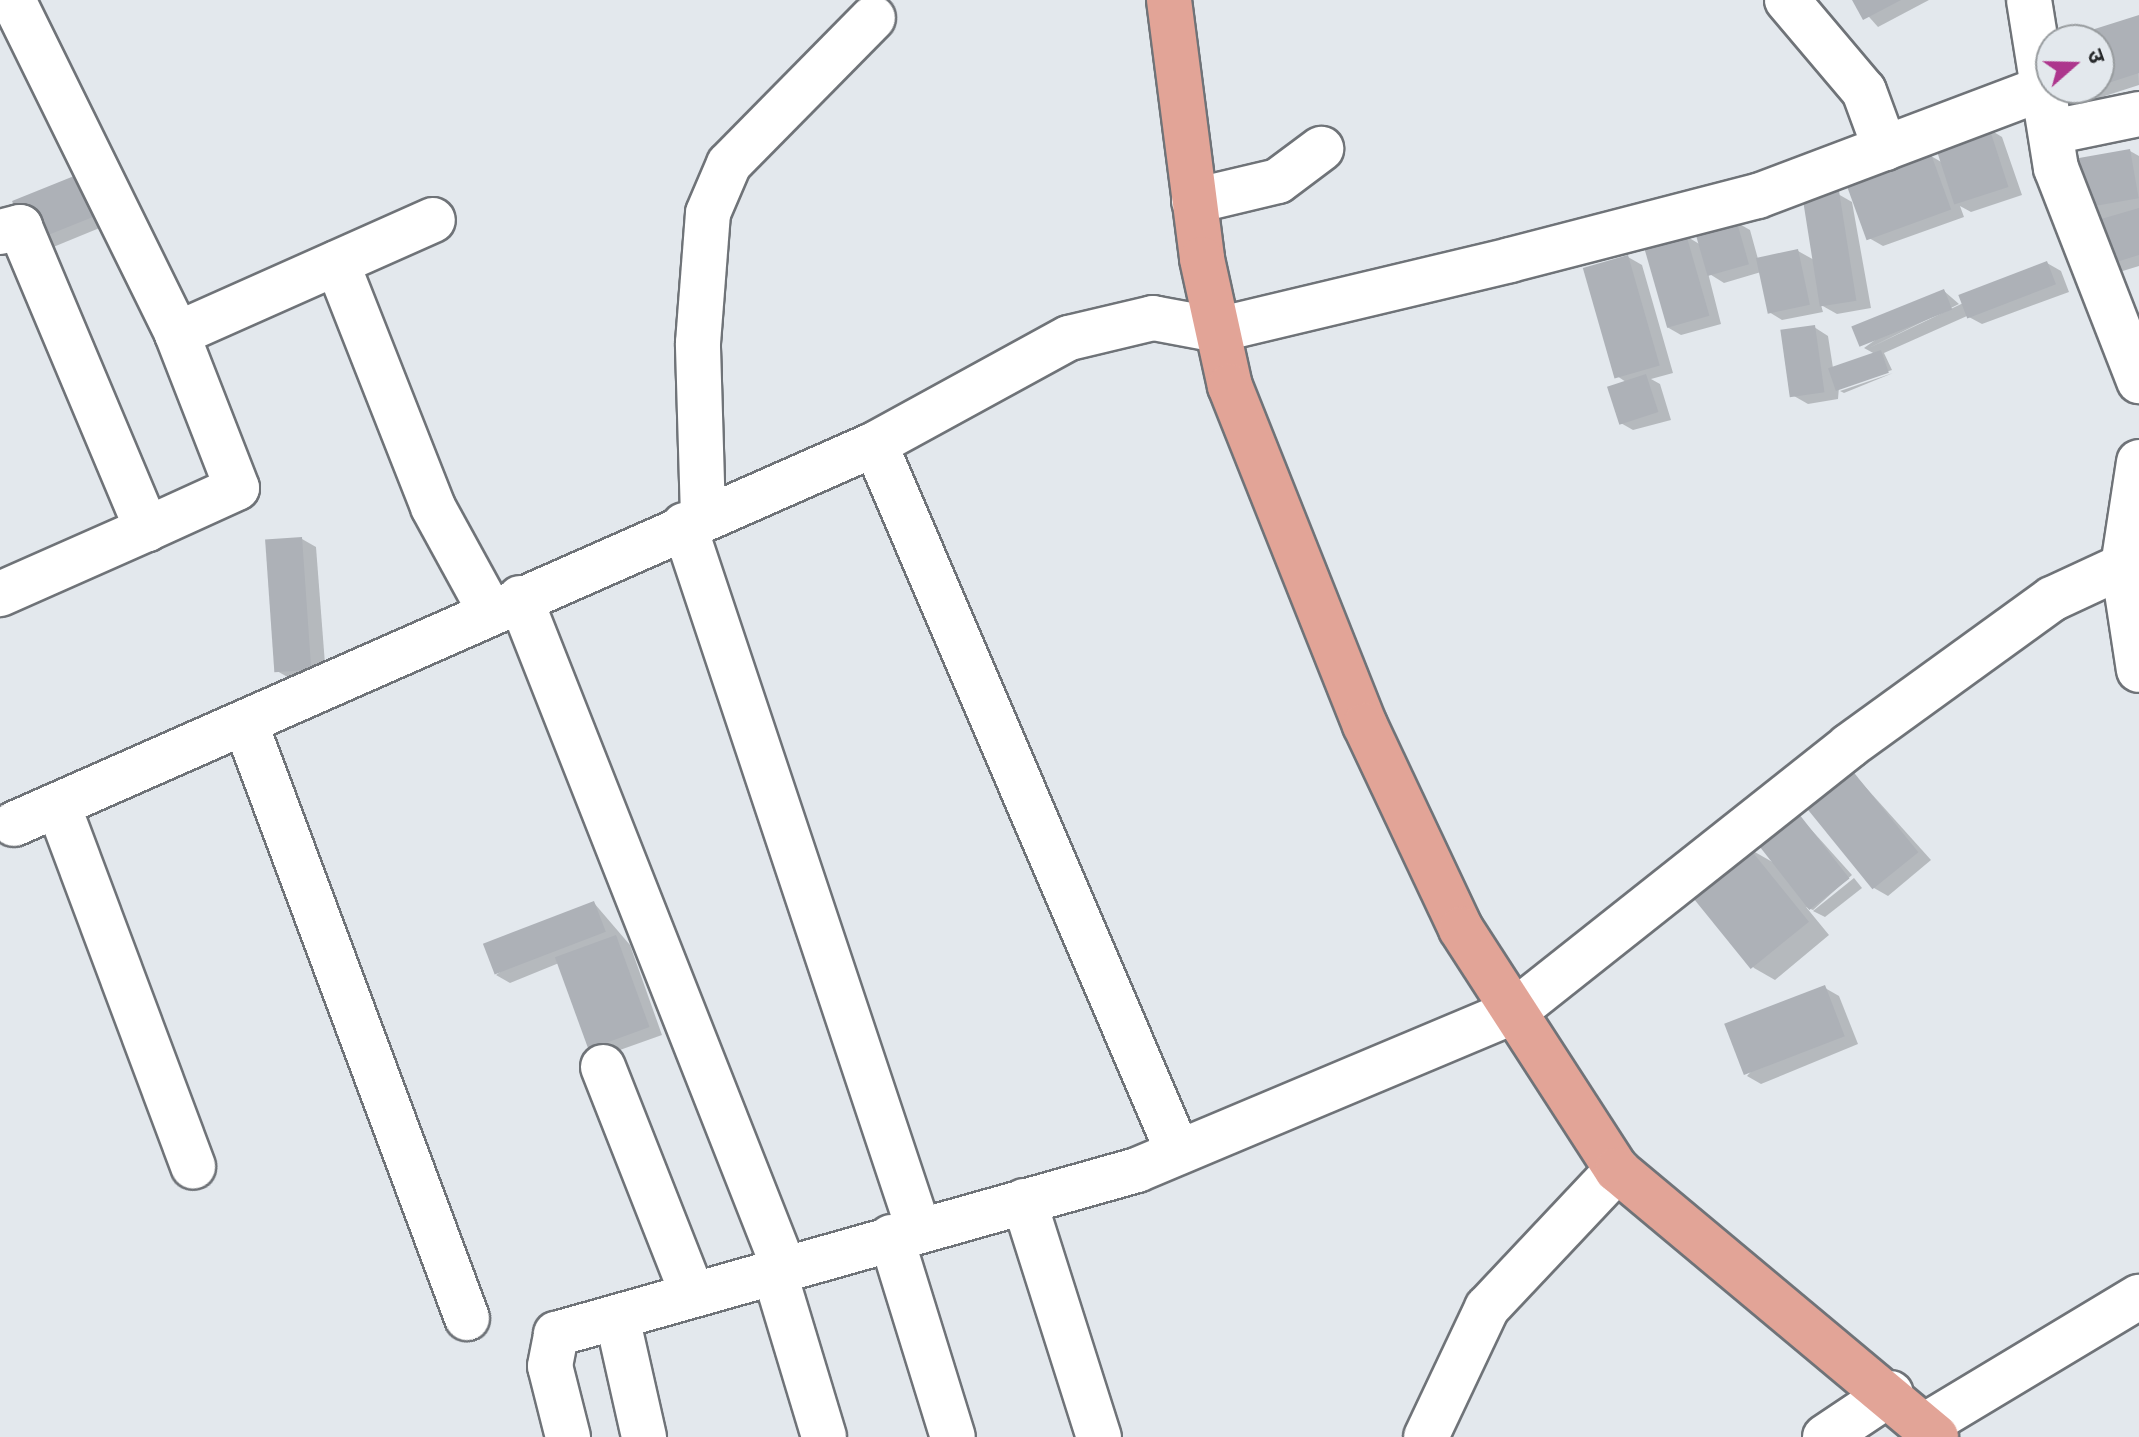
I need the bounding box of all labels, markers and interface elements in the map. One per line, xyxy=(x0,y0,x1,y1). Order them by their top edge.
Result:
north arrow xyxy=(2035,24,2115,104)
text: उ xyxy=(2081,46,2110,67)

